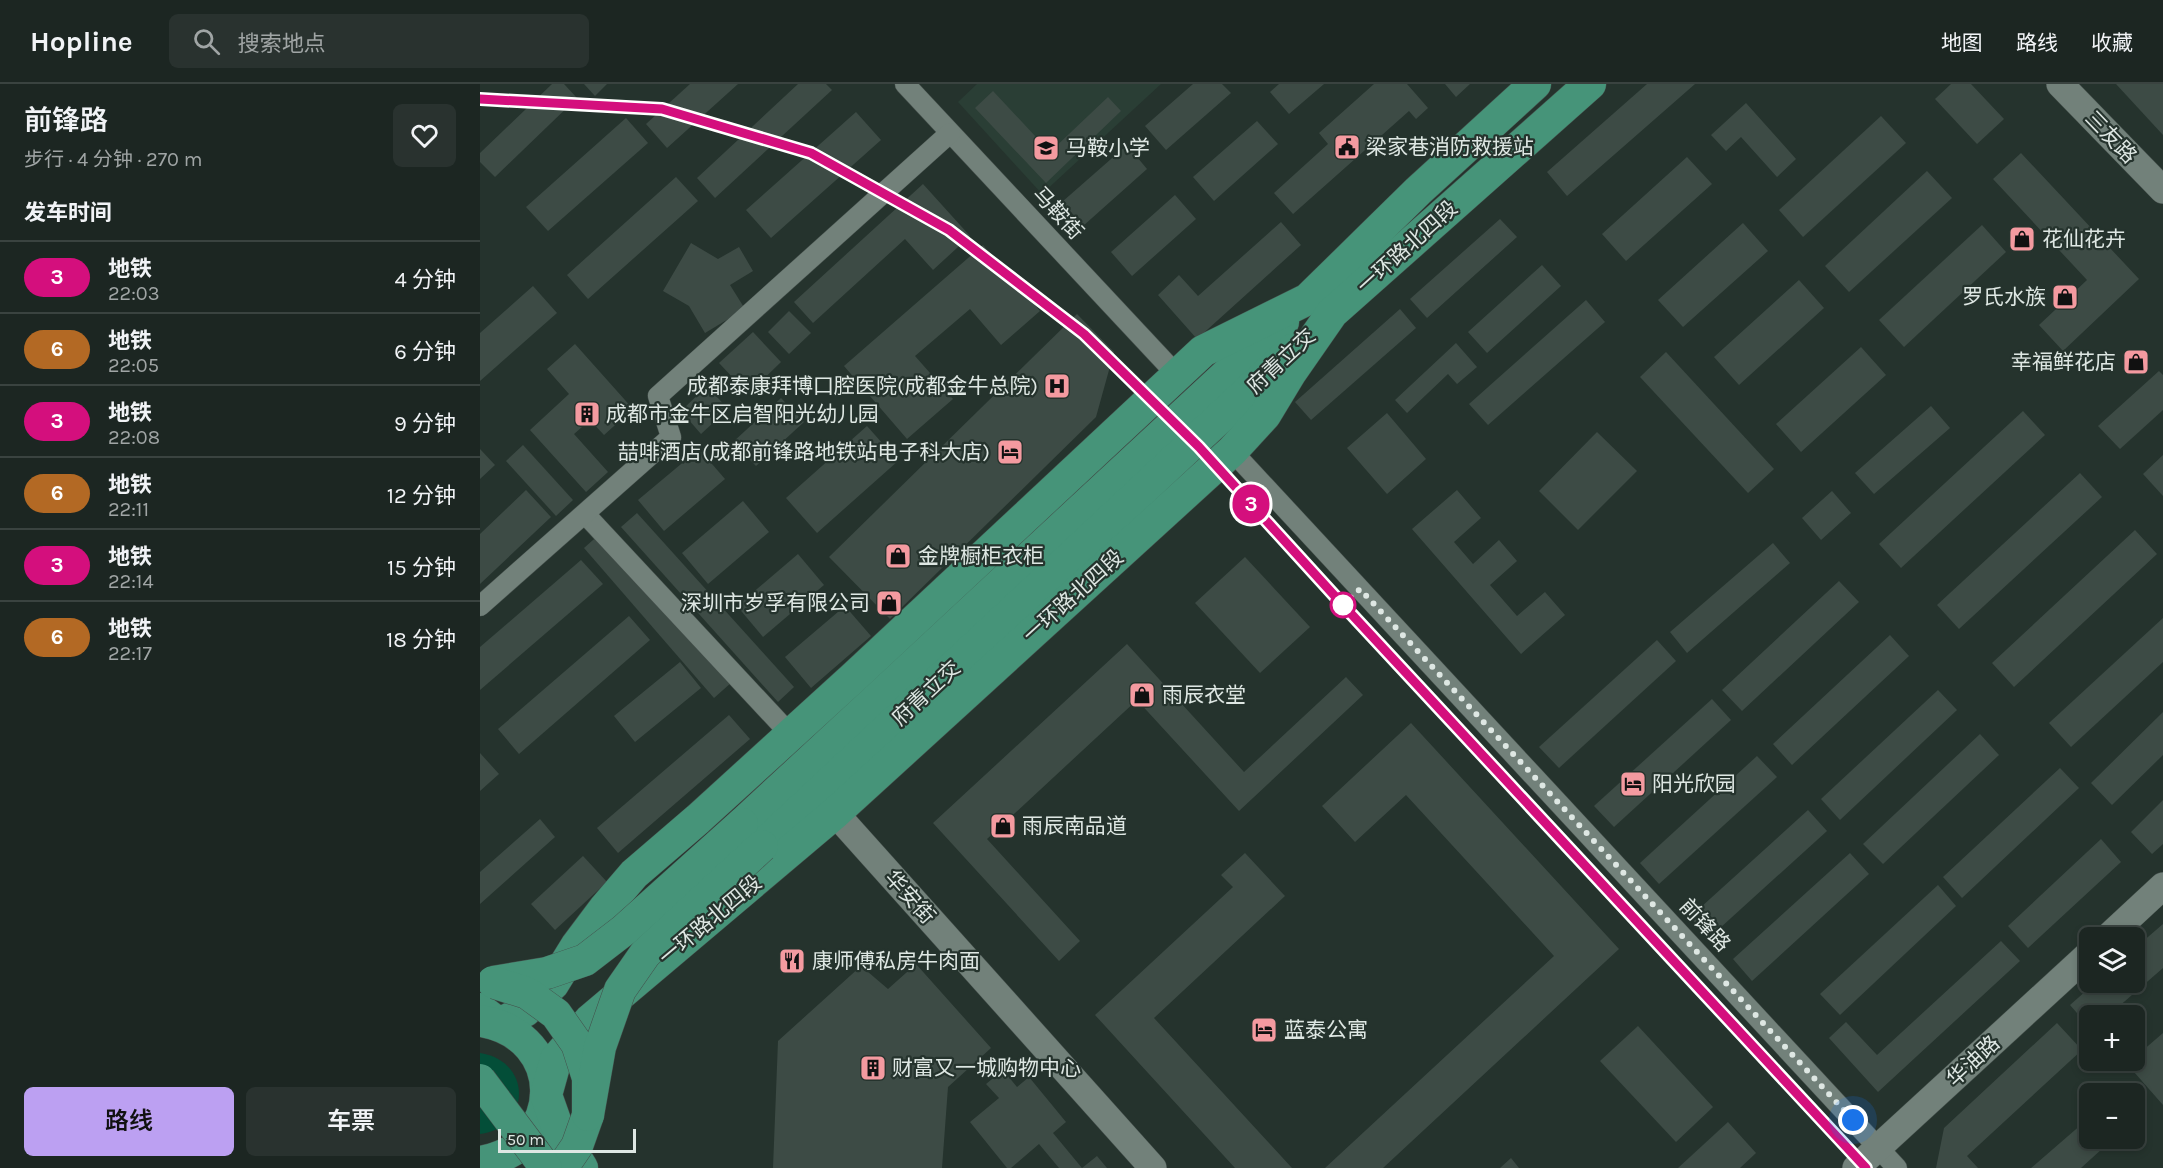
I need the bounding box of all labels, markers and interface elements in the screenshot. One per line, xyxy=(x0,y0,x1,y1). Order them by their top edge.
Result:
search box xyxy=(169,14,589,68)
text: Hopline xyxy=(30,25,133,58)
icon: search xyxy=(190,25,223,58)
text: 搜索地点 xyxy=(238,31,326,57)
text: 地图 xyxy=(1941,31,1983,55)
text: 路线 xyxy=(2016,31,2058,55)
text: 收藏 xyxy=(2091,31,2133,55)
text: 前锋路 xyxy=(24,104,108,137)
button: heart xyxy=(393,104,456,167)
street label: 三友路 xyxy=(2080,106,2142,168)
public building icon: 梁家巷消防救援站 xyxy=(1332,132,1362,162)
school or university icon: 马鞍小学 xyxy=(1031,133,1061,163)
place label: 梁家巷消防救援站 xyxy=(1366,135,1534,159)
place label: 马鞍小学 xyxy=(1066,136,1150,160)
text: 步行 · 4 分钟 · 270 m xyxy=(24,148,202,171)
street label: 马鞍街 xyxy=(1028,182,1088,244)
street label: 一环路北四段 xyxy=(1352,196,1462,298)
text: 发车时间 xyxy=(24,200,112,226)
shop icon: 花仙花卉 xyxy=(2007,224,2037,254)
place label: 花仙花卉 xyxy=(2042,227,2126,251)
text: 地铁 xyxy=(108,256,152,282)
text: 3 xyxy=(50,265,64,289)
text: 4 分钟 xyxy=(394,267,456,293)
text: 22:03 xyxy=(108,282,159,305)
shop icon: 罗氏水族 xyxy=(2050,282,2080,312)
place label: 罗氏水族 xyxy=(1962,285,2046,309)
street label: 府青立交 xyxy=(1242,324,1320,398)
text: 地铁 xyxy=(108,328,152,354)
text: 6 xyxy=(51,337,63,361)
text: 6 分钟 xyxy=(394,339,456,365)
shop icon: 幸福鲜花店 xyxy=(2121,347,2151,377)
place label: 幸福鲜花店 xyxy=(2011,350,2116,374)
text: 22:05 xyxy=(108,354,159,377)
hospital icon: 成都泰康拜博口腔医院(成都金牛总院) xyxy=(1042,371,1072,401)
place label: 成都泰康拜博口腔医院(成都金牛总院) xyxy=(687,374,1038,398)
building icon: 成都市金牛区启智阳光幼儿园 xyxy=(572,399,602,429)
text: 地铁 xyxy=(108,400,152,426)
place label: 成都市金牛区启智阳光幼儿园 xyxy=(606,402,879,426)
text: 3 xyxy=(50,409,64,433)
text: 9 分钟 xyxy=(394,411,456,437)
text: 22:08 xyxy=(108,426,160,449)
hotel icon: 喆啡酒店(成都前锋路地铁站电子科大店) xyxy=(995,437,1025,467)
place label: 喆啡酒店(成都前锋路地铁站电子科大店) xyxy=(618,440,990,464)
text: 地铁 xyxy=(108,472,152,498)
text: 6 xyxy=(51,481,63,505)
text: 12 分钟 xyxy=(387,483,456,509)
line badge: 3 xyxy=(1232,484,1270,524)
text: 3 xyxy=(1244,492,1258,516)
text: 22:11 xyxy=(108,498,149,521)
shop icon: 金牌橱柜衣柜 xyxy=(883,541,913,571)
text: 地铁 xyxy=(108,544,152,570)
place label: 金牌橱柜衣柜 xyxy=(918,544,1044,568)
street label: 一环路北四段 xyxy=(1018,545,1128,647)
text: 3 xyxy=(50,553,64,577)
text: 15 分钟 xyxy=(387,555,456,581)
text: 22:14 xyxy=(108,570,154,593)
shop icon: 深圳市岁孚有限公司 xyxy=(874,588,904,618)
place label: 深圳市岁孚有限公司 xyxy=(681,591,870,615)
unlabelled marker xyxy=(1330,592,1356,618)
text: 地铁 xyxy=(108,616,152,642)
text: 6 xyxy=(51,625,63,649)
text: 18 分钟 xyxy=(386,627,456,653)
text: 22:17 xyxy=(108,642,152,665)
street label: 府青立交 xyxy=(887,656,965,730)
shop icon: 雨辰衣堂 xyxy=(1127,680,1157,710)
place label: 雨辰衣堂 xyxy=(1162,683,1246,707)
hotel icon: 阳光欣园 xyxy=(1618,769,1648,799)
place label: 阳光欣园 xyxy=(1652,772,1736,796)
shop icon: 雨辰南品道 xyxy=(988,811,1018,841)
place label: 雨辰南品道 xyxy=(1022,814,1127,838)
street label: 华安街 xyxy=(880,866,940,928)
street label: 一环路北四段 xyxy=(654,870,766,970)
street label: 前锋路 xyxy=(1675,894,1735,956)
map controls xyxy=(2079,927,2145,1149)
button: layers xyxy=(2079,927,2145,993)
restaurant icon: 康师傅私房牛肉面 xyxy=(777,946,807,976)
place label: 康师傅私房牛肉面 xyxy=(812,949,980,973)
button: + xyxy=(2079,1005,2145,1071)
hotel icon: 蓝泰公寓 xyxy=(1249,1015,1279,1045)
place label: 蓝泰公寓 xyxy=(1284,1018,1368,1042)
street label: 华油路 xyxy=(1942,1031,2004,1091)
building icon: 财富又一城购物中心 xyxy=(858,1053,888,1083)
place label: 财富又一城购物中心 xyxy=(892,1056,1081,1080)
button: − xyxy=(2079,1083,2145,1149)
button: 路线 xyxy=(24,1087,234,1156)
button: 车票 xyxy=(246,1087,456,1156)
your location xyxy=(1838,1105,1868,1135)
scale bar xyxy=(498,1126,636,1154)
text: 50 m xyxy=(507,1130,544,1149)

